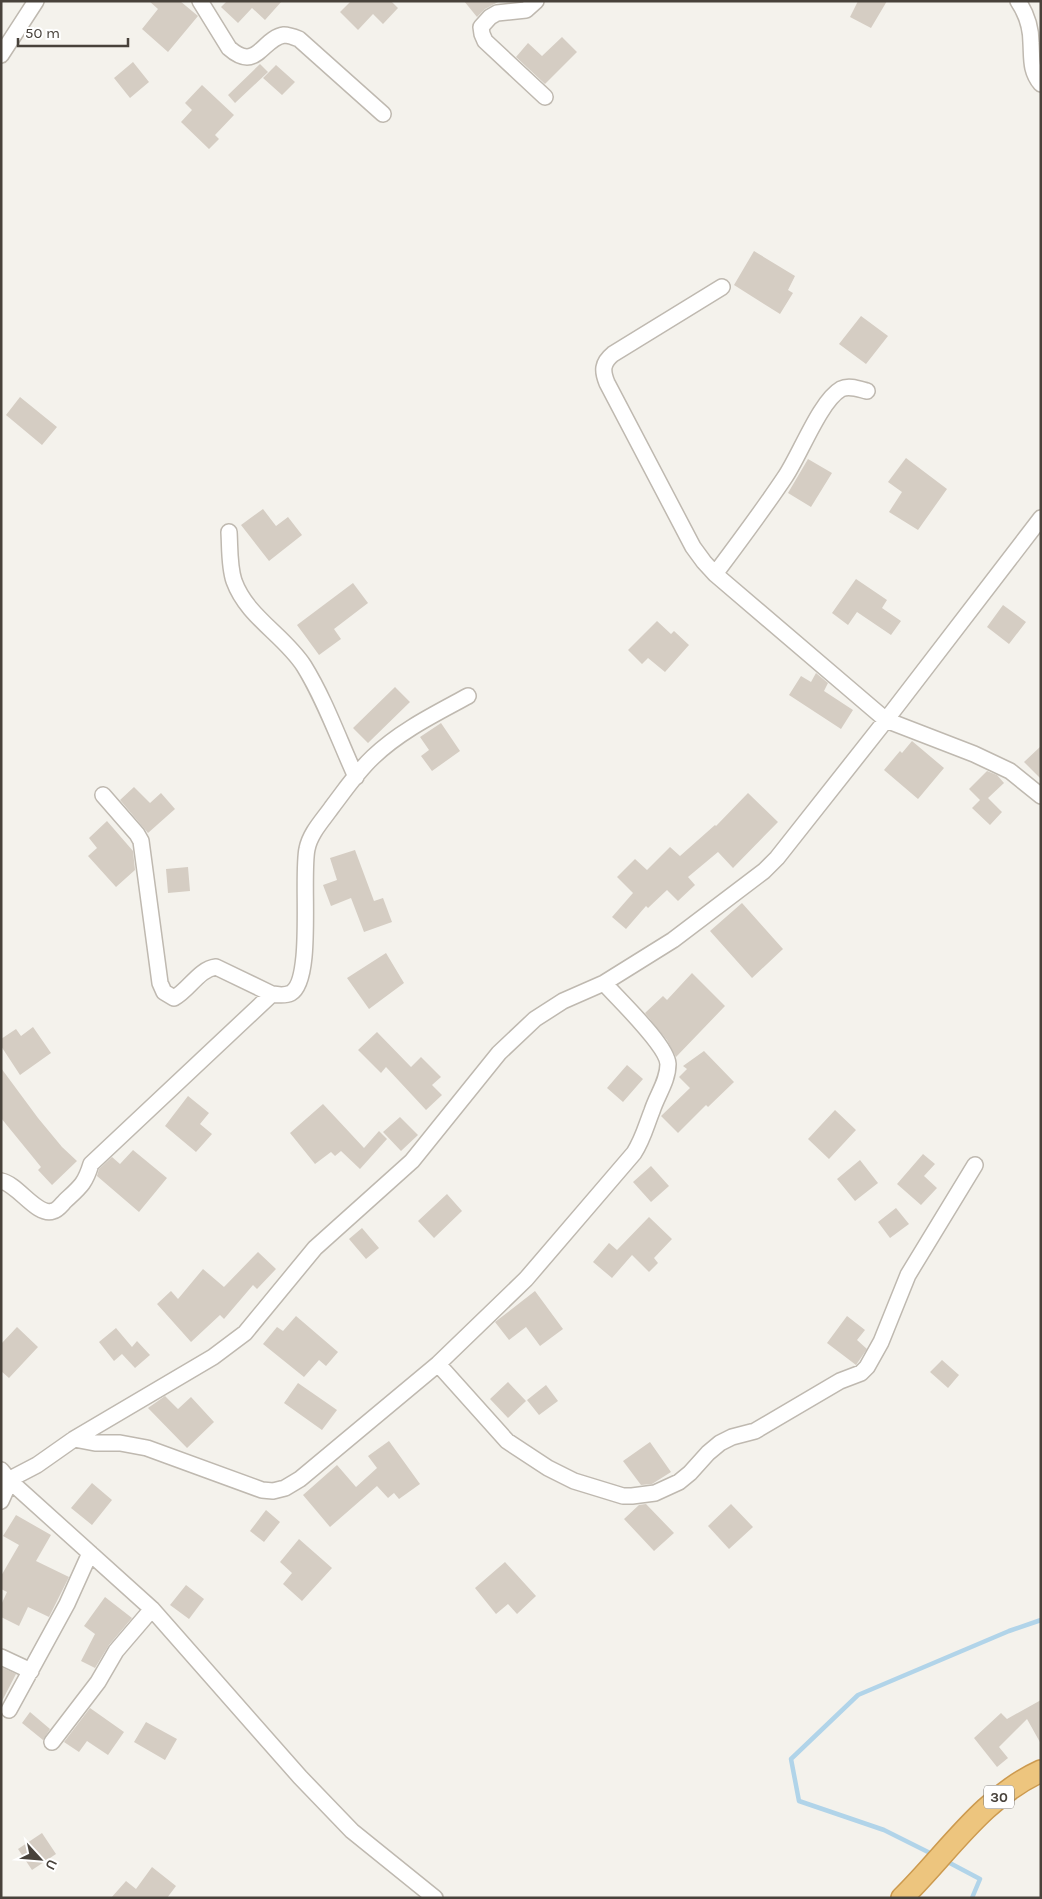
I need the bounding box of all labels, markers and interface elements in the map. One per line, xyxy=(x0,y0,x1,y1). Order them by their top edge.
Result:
scale bar xyxy=(18,15,128,47)
text: 50 m xyxy=(25,24,60,42)
road number: 30 xyxy=(984,1785,1014,1808)
north arrow xyxy=(15,1834,65,1884)
text: U xyxy=(41,1856,61,1873)

